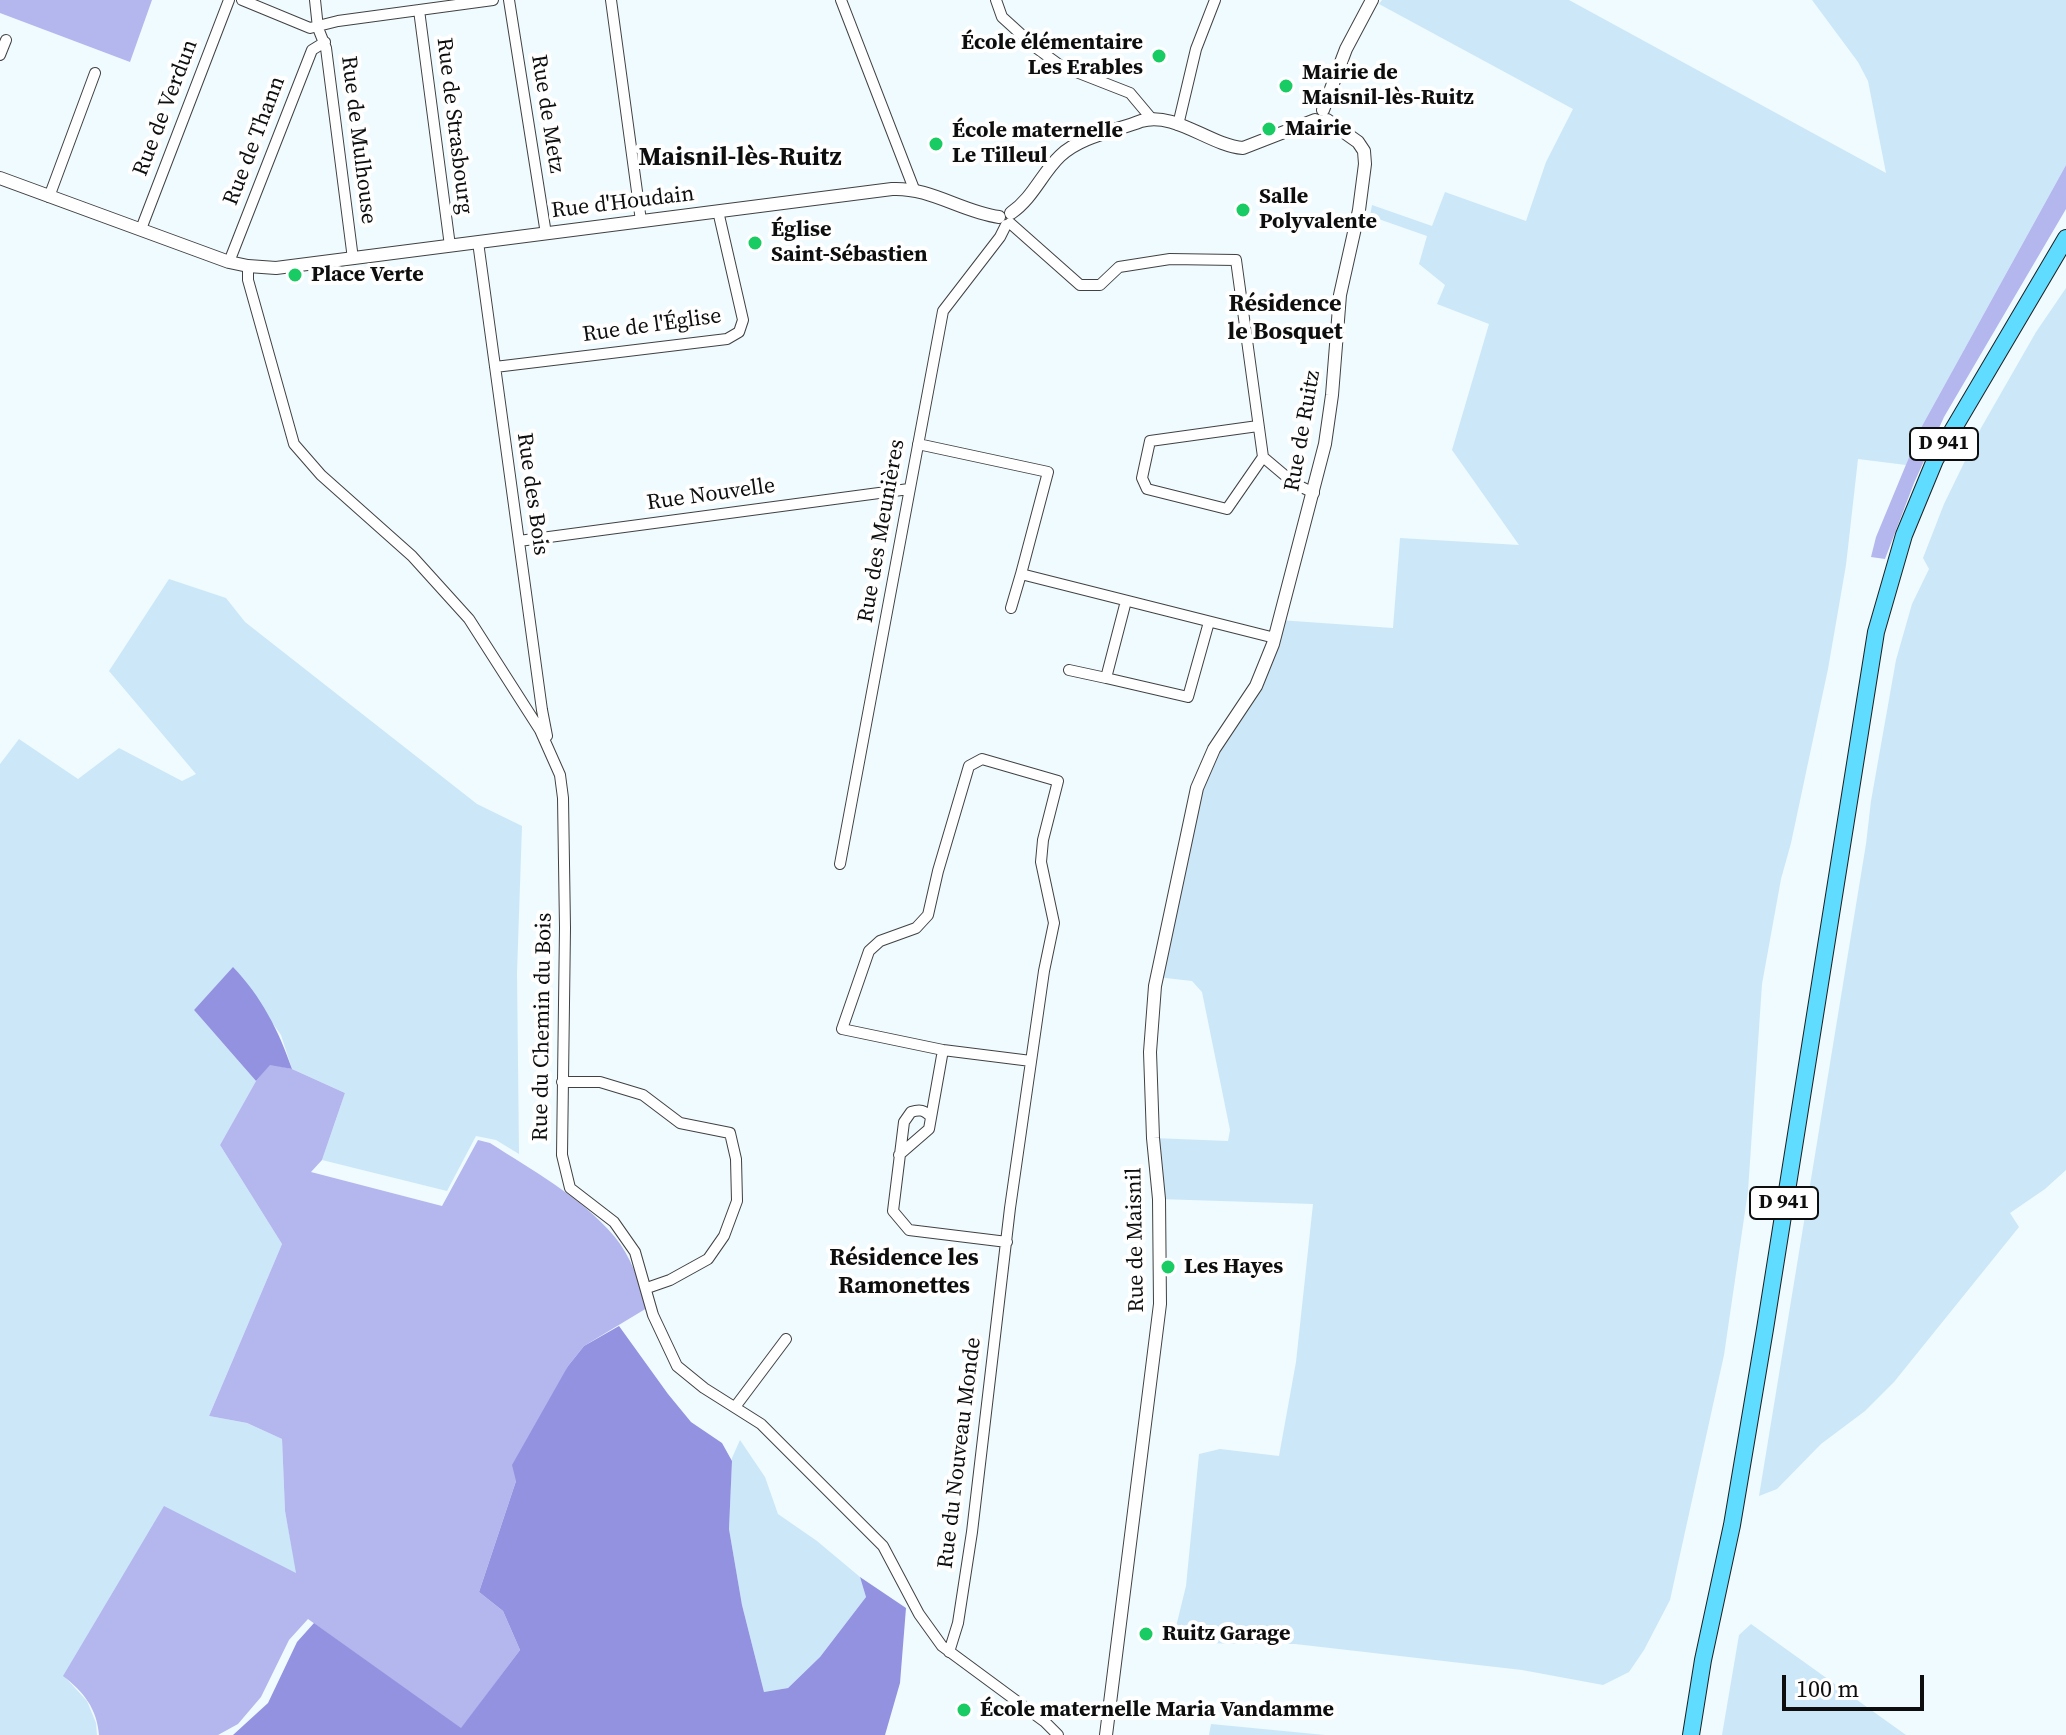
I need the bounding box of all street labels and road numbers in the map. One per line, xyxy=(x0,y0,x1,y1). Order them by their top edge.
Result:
street label: Rue de Verdun xyxy=(128,36,204,180)
street label: Rue de Strasbourg xyxy=(430,36,478,216)
street label: Rue de Metz xyxy=(525,53,569,175)
street label: Rue de Mulhouse xyxy=(335,54,381,226)
street label: Rue de Thann xyxy=(218,73,292,209)
street label: Rue d'Houdain xyxy=(550,181,696,225)
street label: Rue de l'Église xyxy=(581,303,723,349)
street label: Rue de Ruitz xyxy=(1279,368,1327,494)
road number: D 941 xyxy=(1910,428,1978,460)
street label: Rue des Bois xyxy=(510,431,554,557)
street label: Rue des Meunières xyxy=(853,437,911,625)
street label: Rue Nouvelle xyxy=(645,473,777,517)
street label: Rue du Chemin du Bois xyxy=(528,912,558,1142)
street label: Rue de Maisnil xyxy=(1122,1167,1150,1313)
road number: D 941 xyxy=(1750,1187,1818,1219)
street label: Rue du Nouveau Monde xyxy=(933,1336,987,1570)

